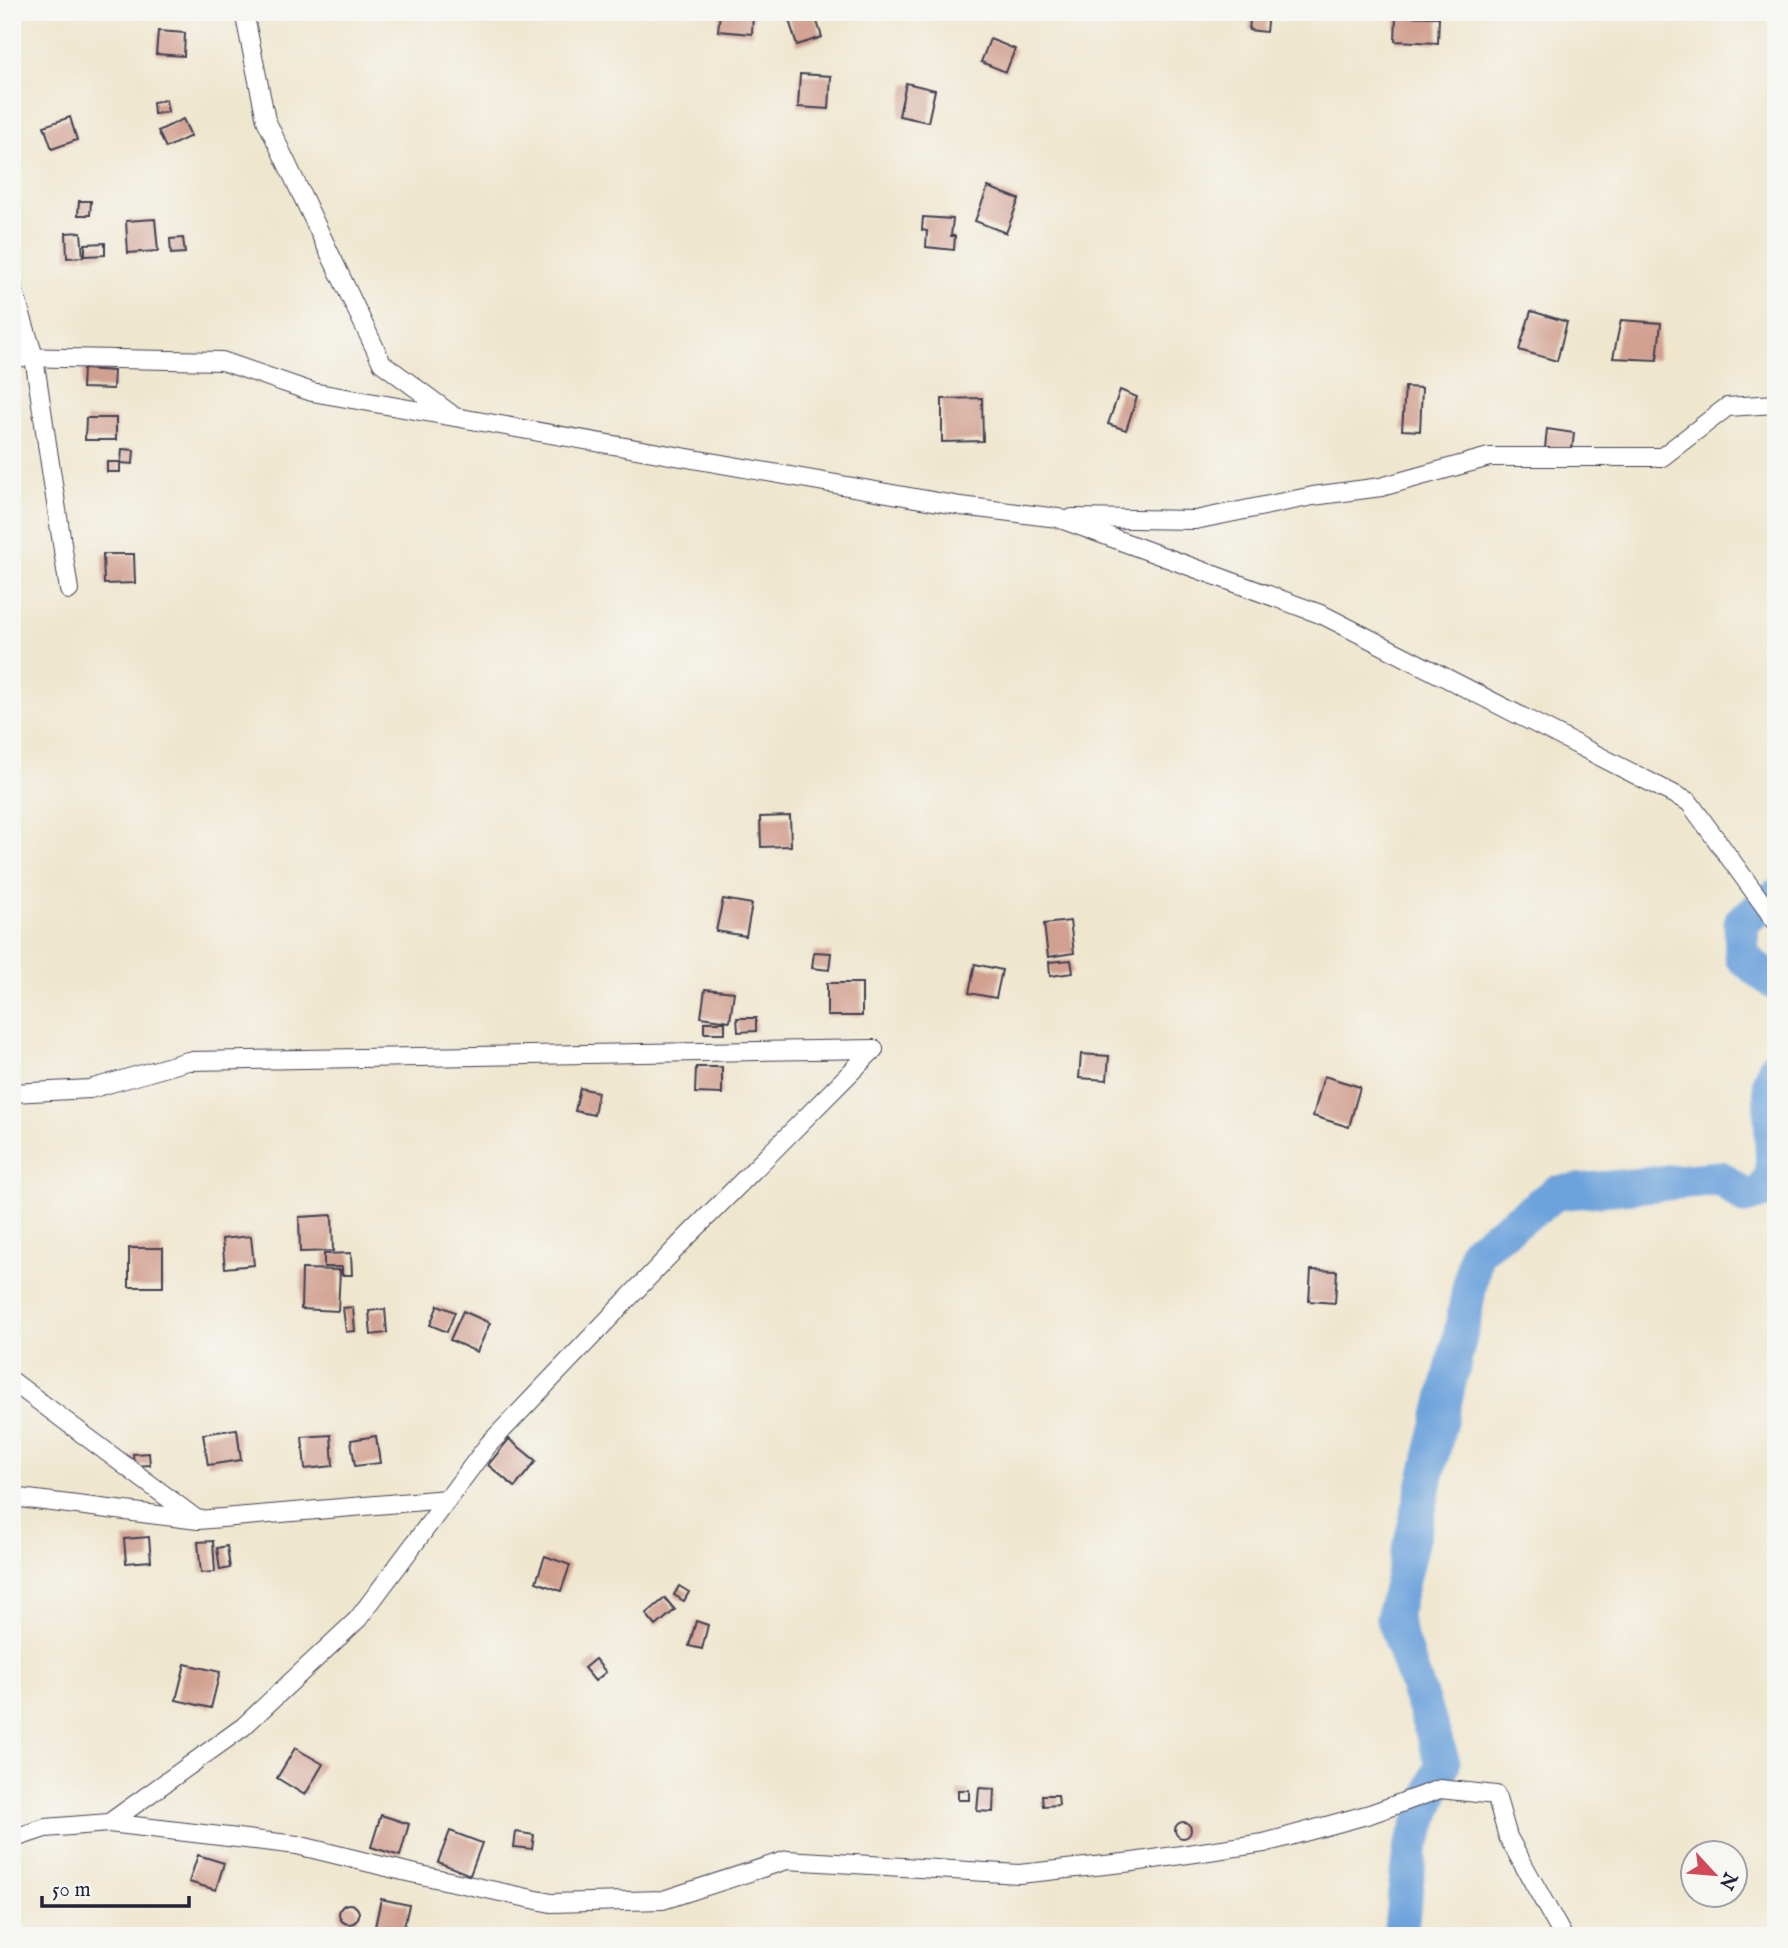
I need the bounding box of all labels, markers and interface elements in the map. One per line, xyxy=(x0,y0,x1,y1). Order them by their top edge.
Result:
north arrow xyxy=(1680,1840,1750,1910)
scale bar xyxy=(42,1864,189,1908)
text: N xyxy=(1713,1867,1742,1894)
text: 50 m xyxy=(52,1877,91,1904)

